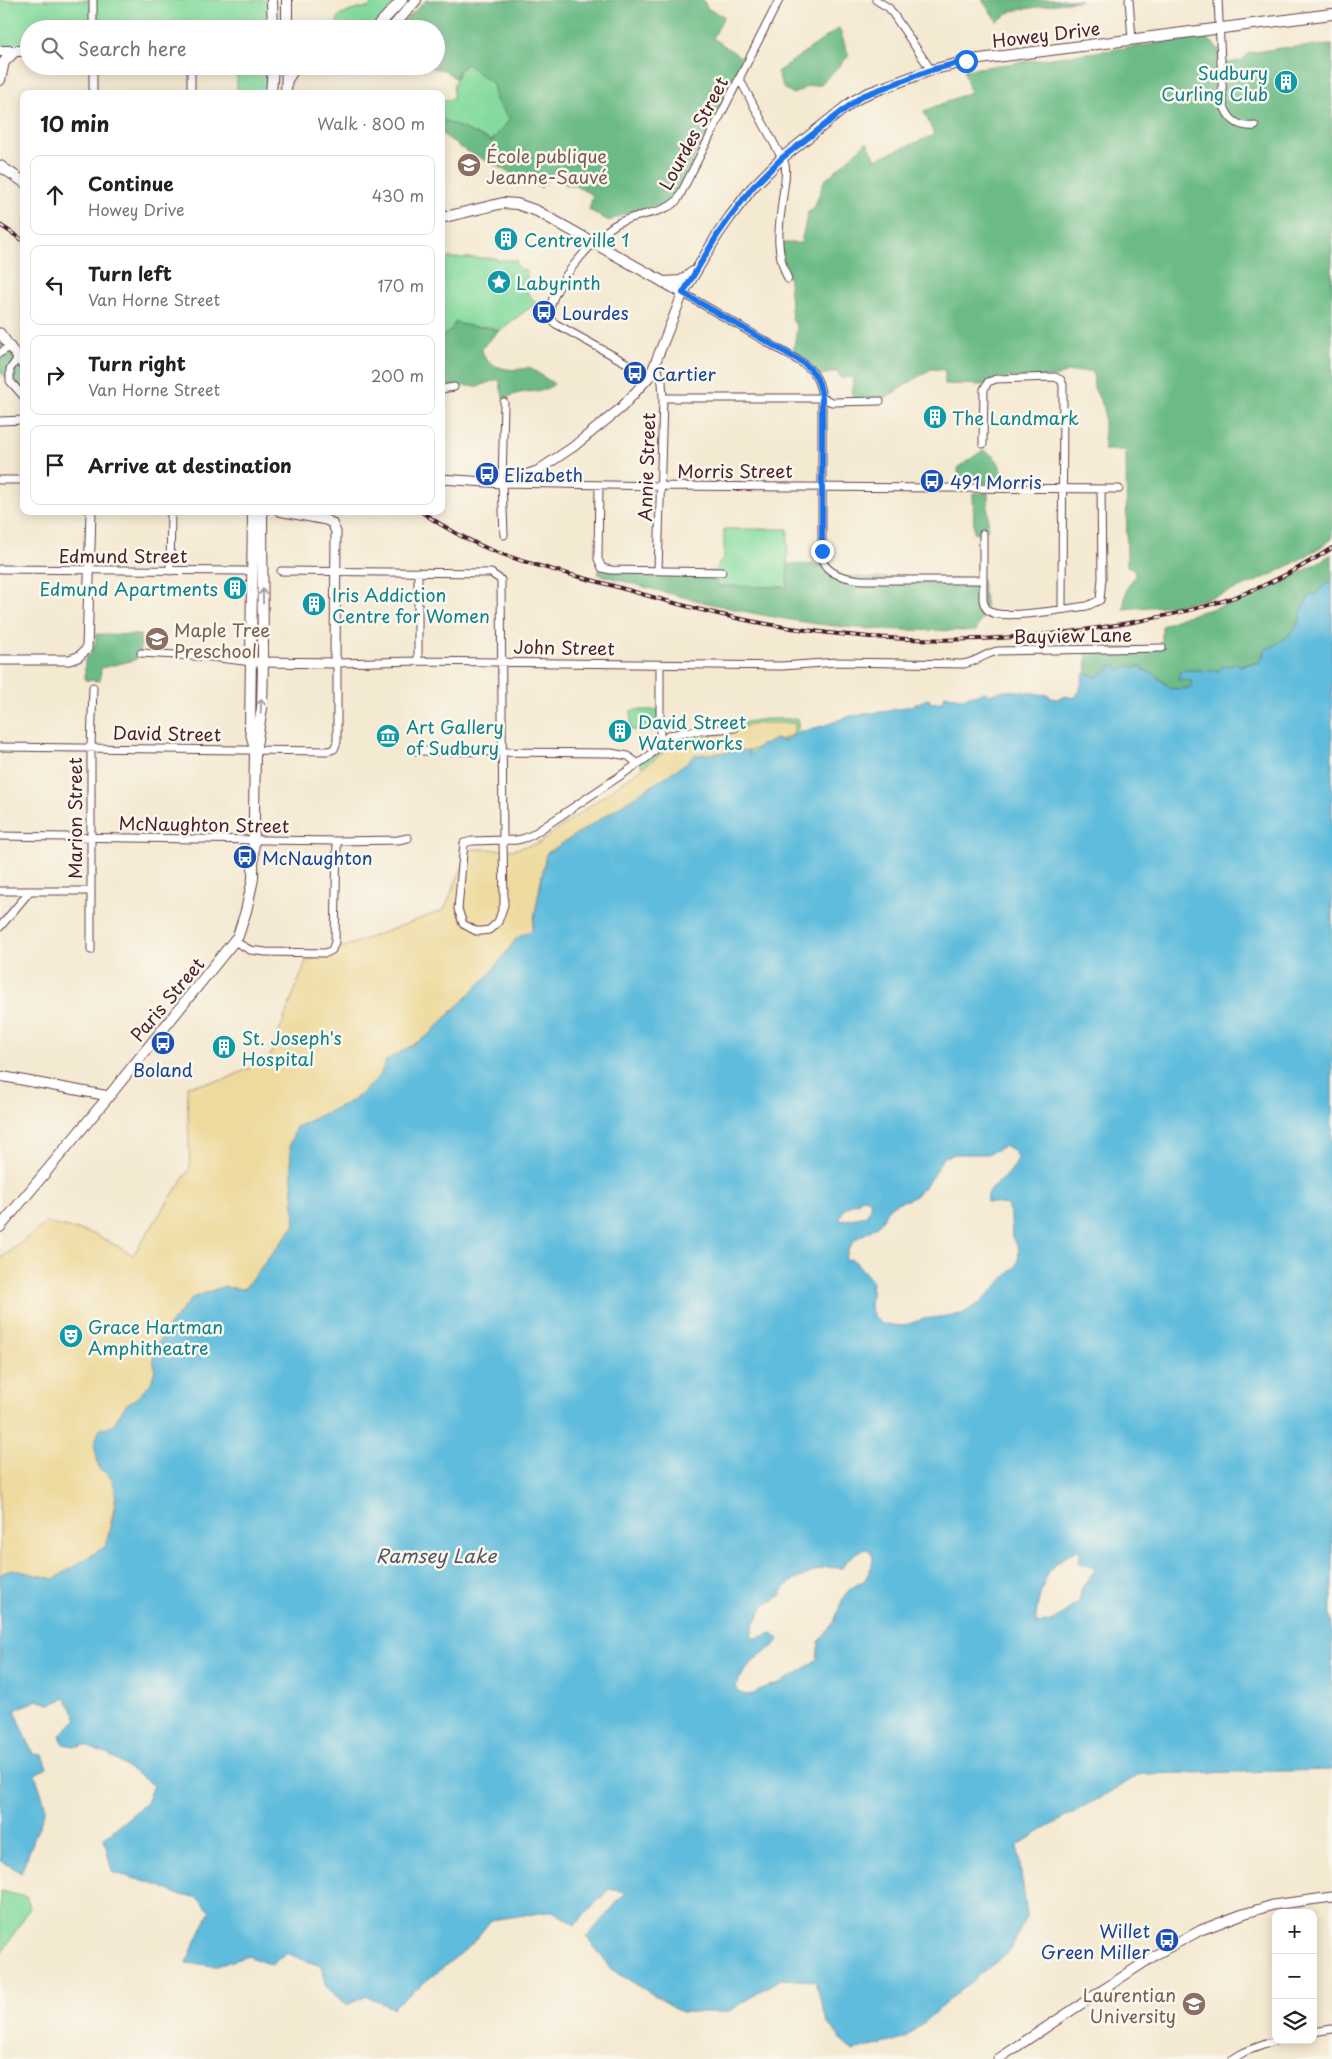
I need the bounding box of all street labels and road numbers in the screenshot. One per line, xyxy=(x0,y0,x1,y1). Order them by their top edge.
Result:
street label: Howey Drive xyxy=(991,14,1101,54)
street label: Lourdes Street xyxy=(652,72,734,194)
street label: Annie Street xyxy=(631,412,661,522)
street label: Morris Street xyxy=(677,457,793,484)
street label: Edmund Street xyxy=(59,542,187,569)
street label: Bayview Lane xyxy=(1013,620,1133,650)
street label: John Street xyxy=(513,633,615,661)
street label: David Street xyxy=(113,719,221,747)
street label: Marion Street xyxy=(61,757,88,879)
street label: McNaughton Street xyxy=(118,809,290,839)
street label: Paris Street xyxy=(124,951,210,1047)

